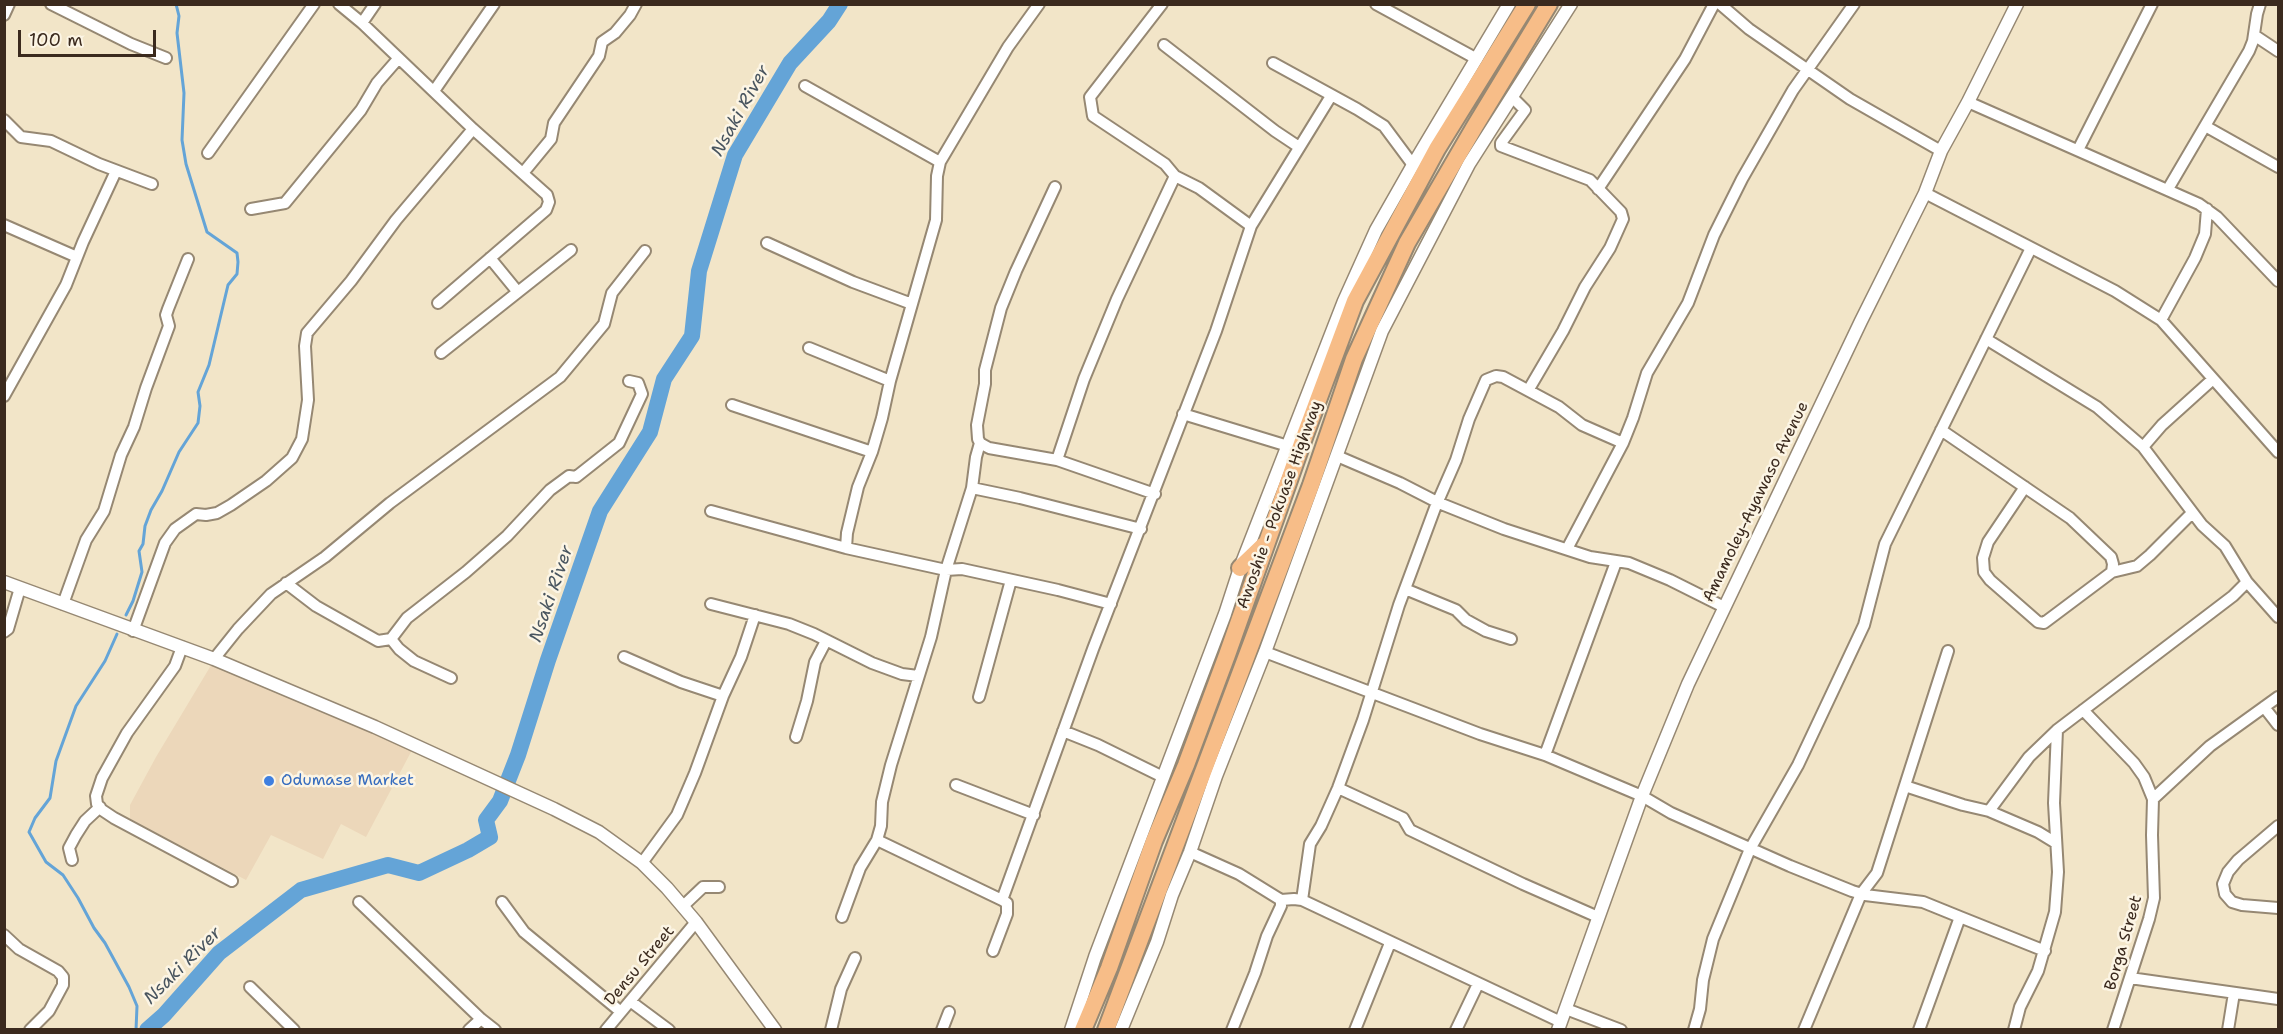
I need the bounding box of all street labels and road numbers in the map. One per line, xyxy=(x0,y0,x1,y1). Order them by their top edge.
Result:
street label: Awoshie - Pokuase Highway xyxy=(1233,398,1327,612)
street label: Amamoley-Ayawaso Avenue xyxy=(1699,399,1813,605)
street label: Borga Street xyxy=(2101,893,2147,993)
street label: Densu Street xyxy=(601,922,679,1010)

